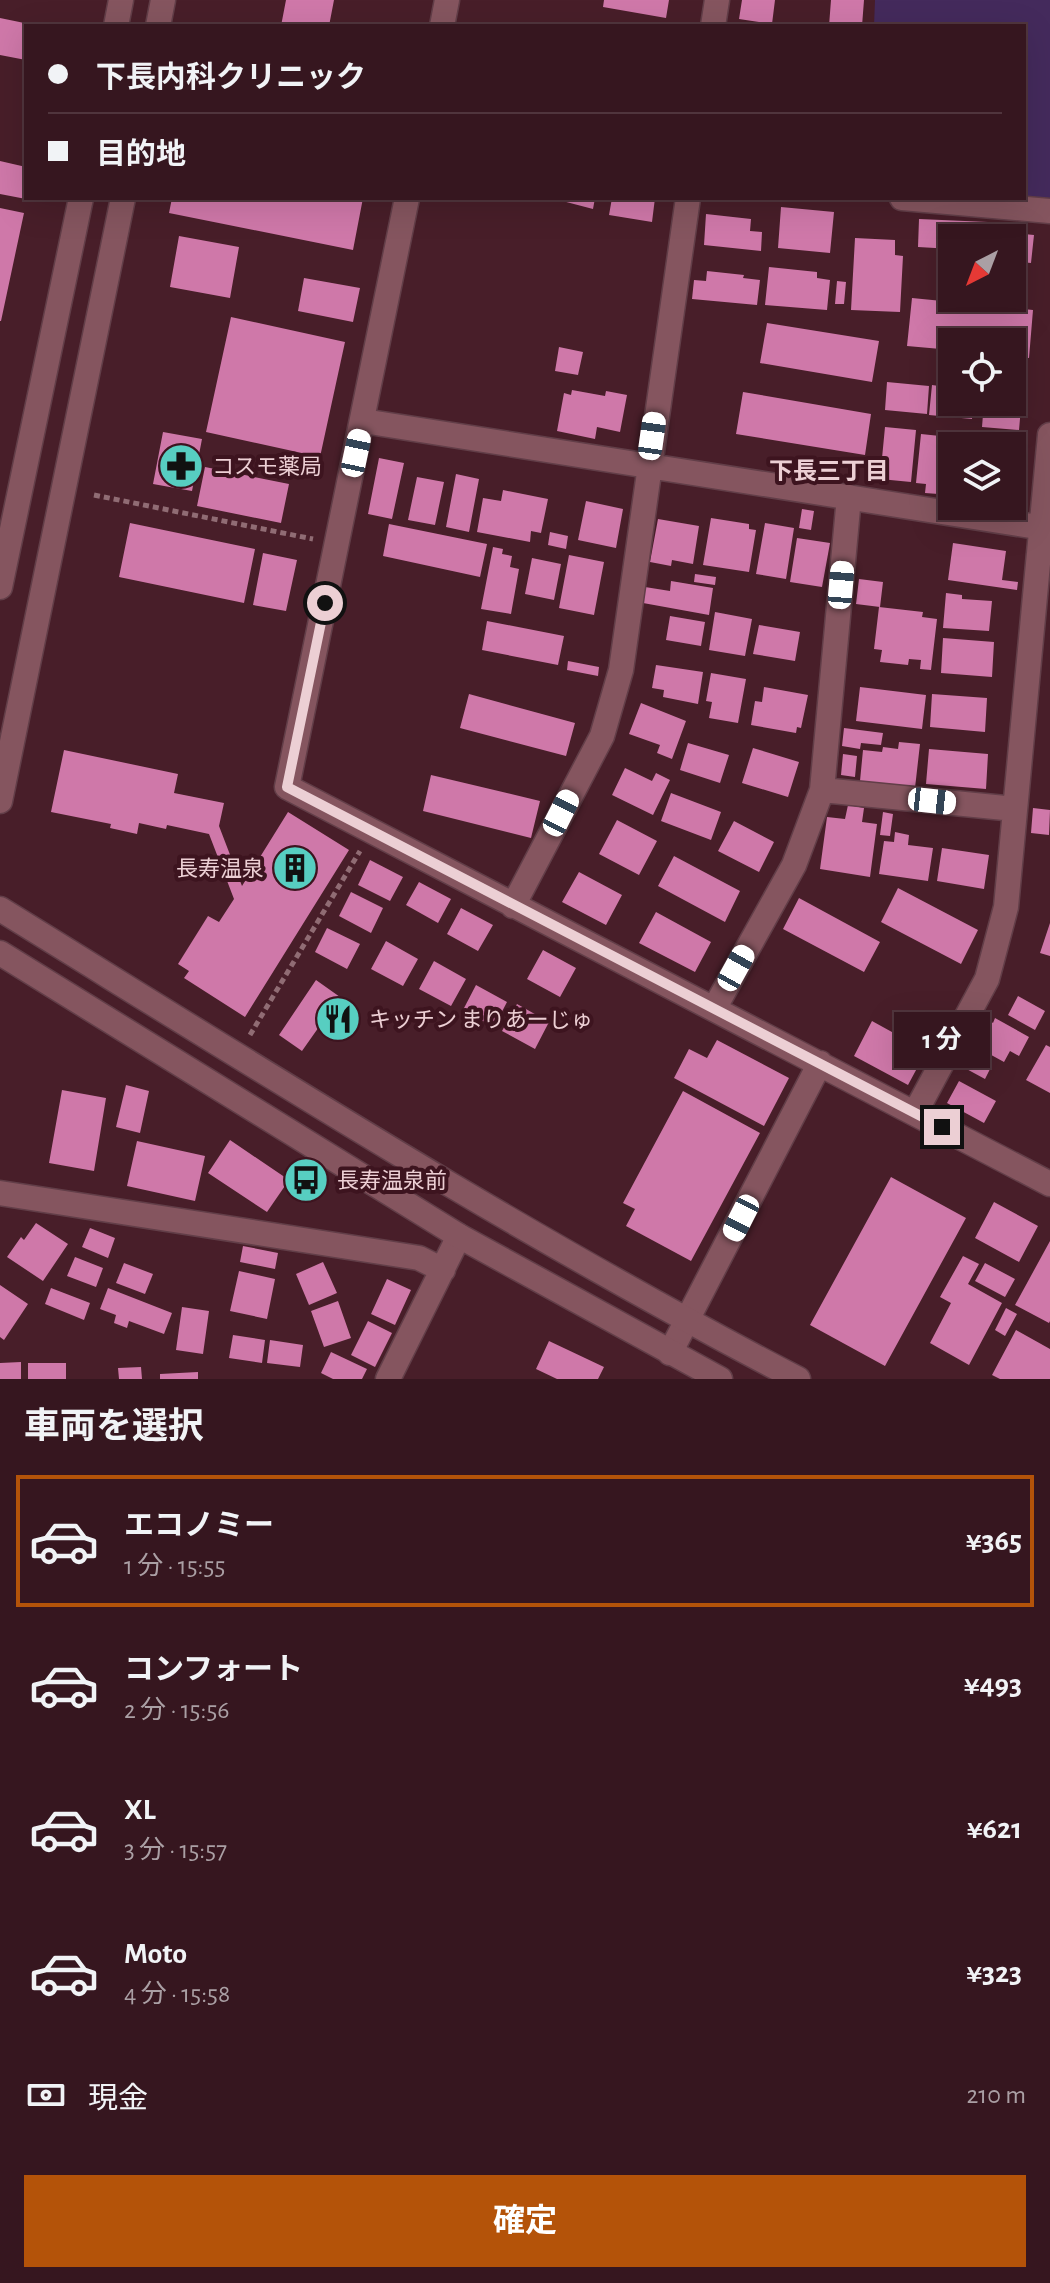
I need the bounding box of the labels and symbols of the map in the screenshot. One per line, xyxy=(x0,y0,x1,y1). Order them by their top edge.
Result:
north arrow xyxy=(938,224,1026,312)
car xyxy=(637,411,667,461)
car xyxy=(339,427,373,479)
pharmacy icon: コスモ薬局 xyxy=(157,442,205,490)
place label: コスモ薬局 xyxy=(212,455,322,478)
district label: 下長三丁目 xyxy=(769,459,889,484)
car xyxy=(827,560,855,610)
route start xyxy=(307,585,343,621)
car xyxy=(539,786,583,840)
car xyxy=(907,787,957,815)
building icon: 長寿温泉 xyxy=(271,844,319,892)
place label: 長寿温泉 xyxy=(176,857,264,880)
car xyxy=(714,941,758,995)
restaurant icon: キッチン まりあーじゅ xyxy=(314,995,362,1043)
place label: キッチン まりあーじゅ xyxy=(369,1009,593,1031)
callout: 1 分 xyxy=(894,1011,990,1067)
route end xyxy=(924,1109,960,1145)
bus stop icon: 長寿温泉前 xyxy=(282,1156,330,1204)
place label: 長寿温泉前 xyxy=(337,1169,447,1192)
car xyxy=(719,1191,763,1245)

